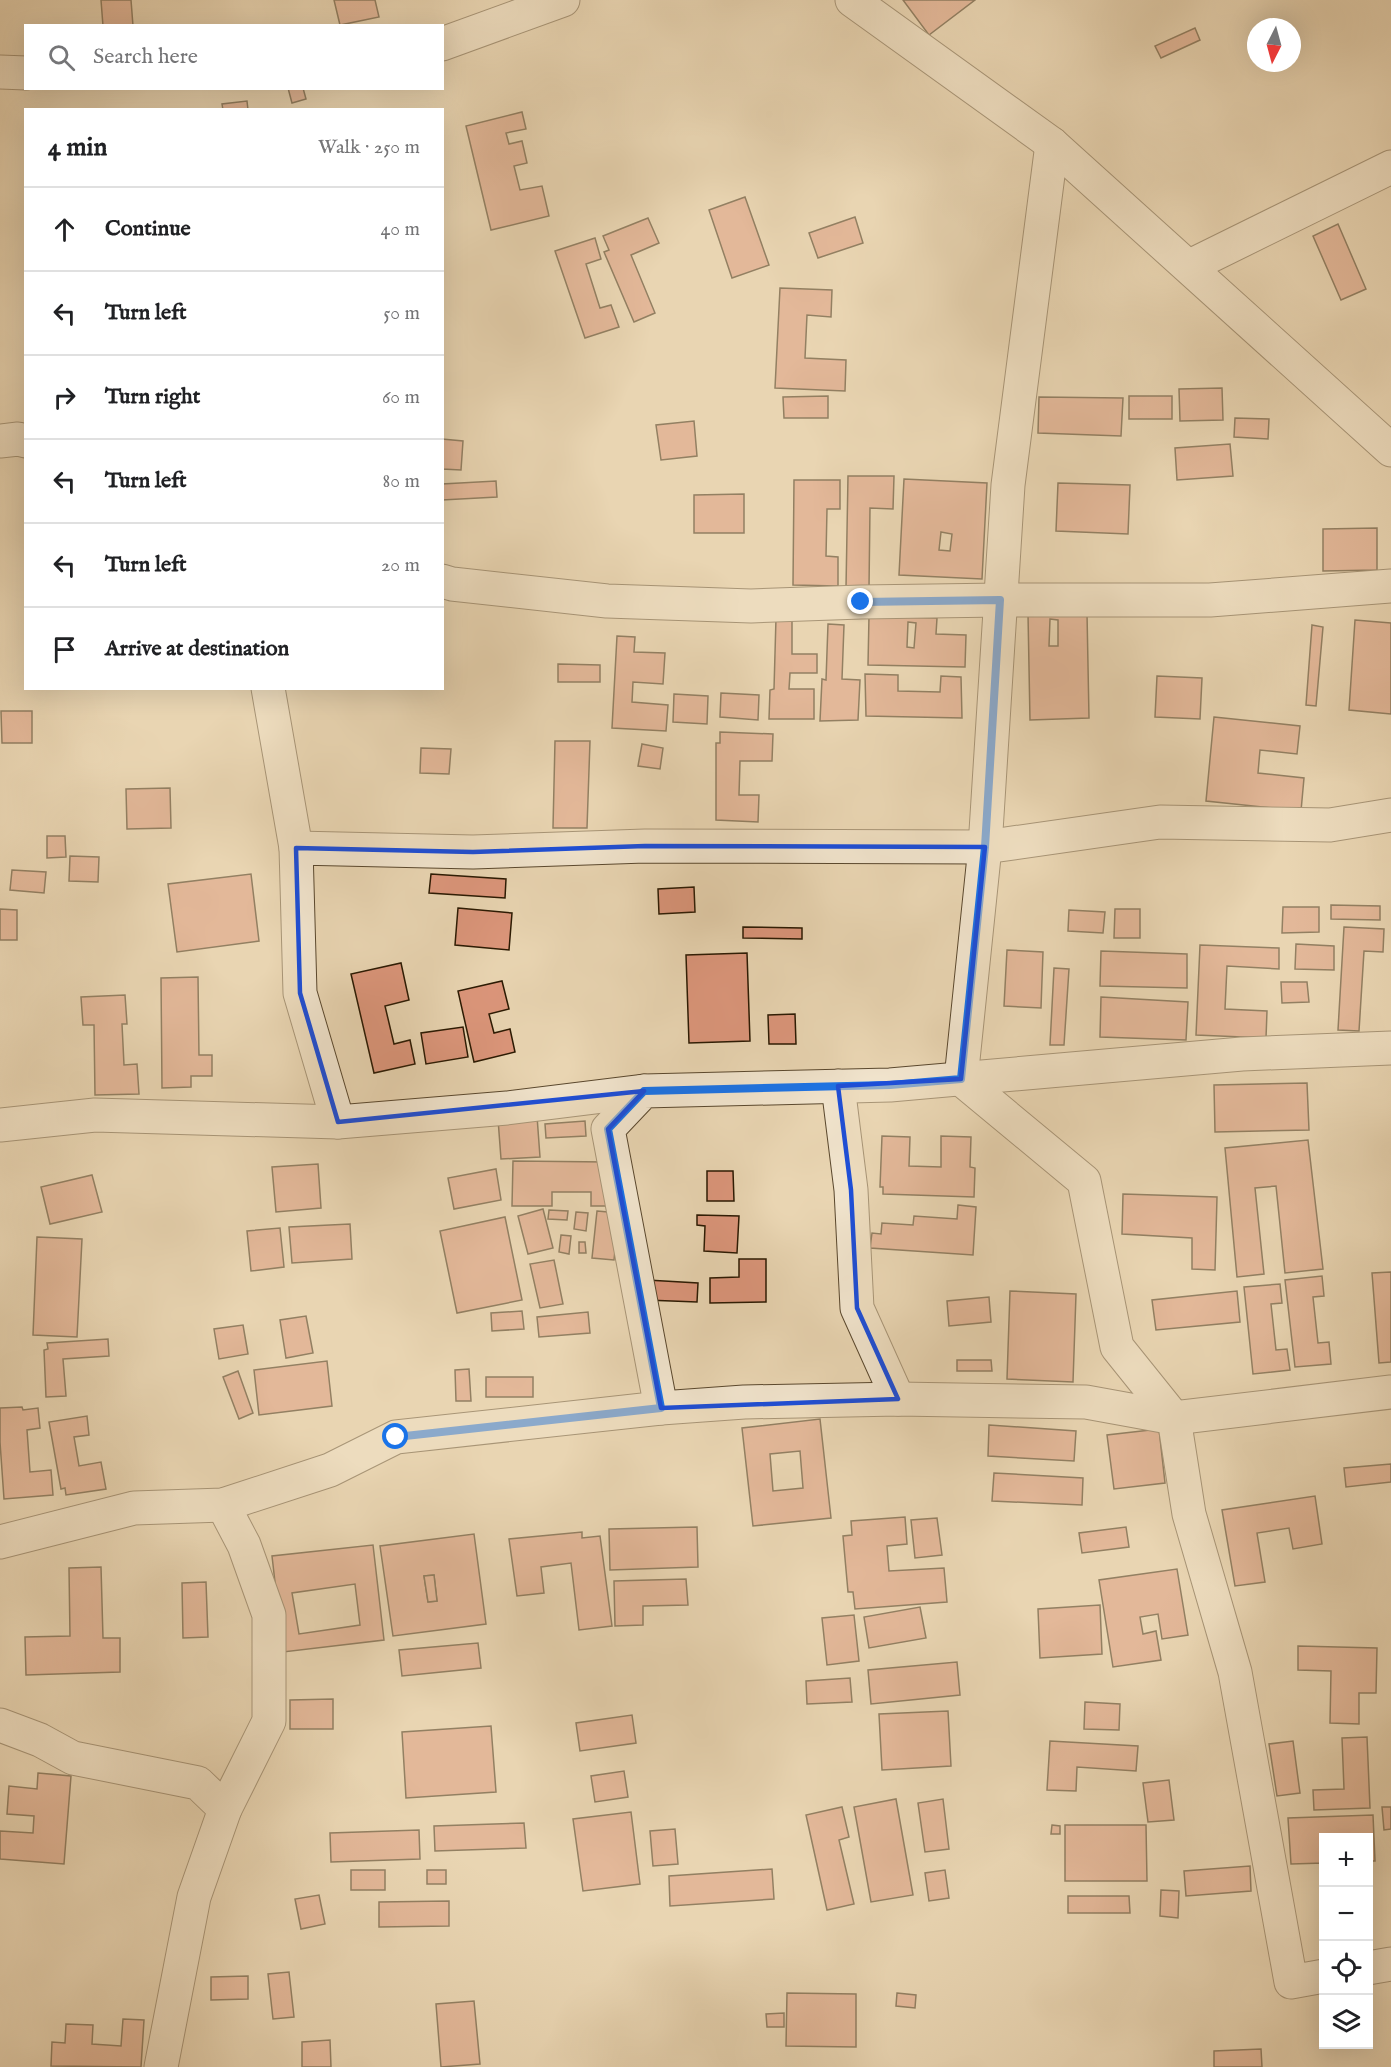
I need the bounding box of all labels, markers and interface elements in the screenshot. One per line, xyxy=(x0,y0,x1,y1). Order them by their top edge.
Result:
north arrow xyxy=(1247,18,1301,72)
search box xyxy=(24,24,444,90)
icon: search xyxy=(45,41,78,74)
text: Search here xyxy=(93,43,198,71)
text: 4 min xyxy=(48,131,107,164)
text: Walk · 250 m xyxy=(318,135,420,160)
icon: ahead xyxy=(48,213,81,246)
text: Continue xyxy=(105,215,191,243)
text: 40 m xyxy=(381,217,420,242)
icon: left xyxy=(48,297,81,330)
text: Turn left xyxy=(105,299,187,327)
text: 50 m xyxy=(383,301,420,326)
icon: right xyxy=(48,381,81,414)
text: Turn right xyxy=(105,383,200,411)
text: 60 m xyxy=(382,385,420,410)
icon: left xyxy=(48,465,81,498)
text: Turn left xyxy=(105,467,187,495)
text: 80 m xyxy=(383,469,420,494)
icon: left xyxy=(48,549,81,582)
text: Turn left xyxy=(105,551,187,579)
text: 20 m xyxy=(381,553,420,578)
route end xyxy=(847,588,873,614)
icon: arrive xyxy=(48,633,81,666)
text: Arrive at destination xyxy=(105,635,289,663)
route start xyxy=(382,1423,408,1449)
map controls xyxy=(1319,1833,1373,2049)
button: + xyxy=(1319,1833,1373,1887)
button: − xyxy=(1319,1887,1373,1941)
button: locate xyxy=(1319,1941,1373,1995)
button: layers xyxy=(1319,1995,1373,2049)

